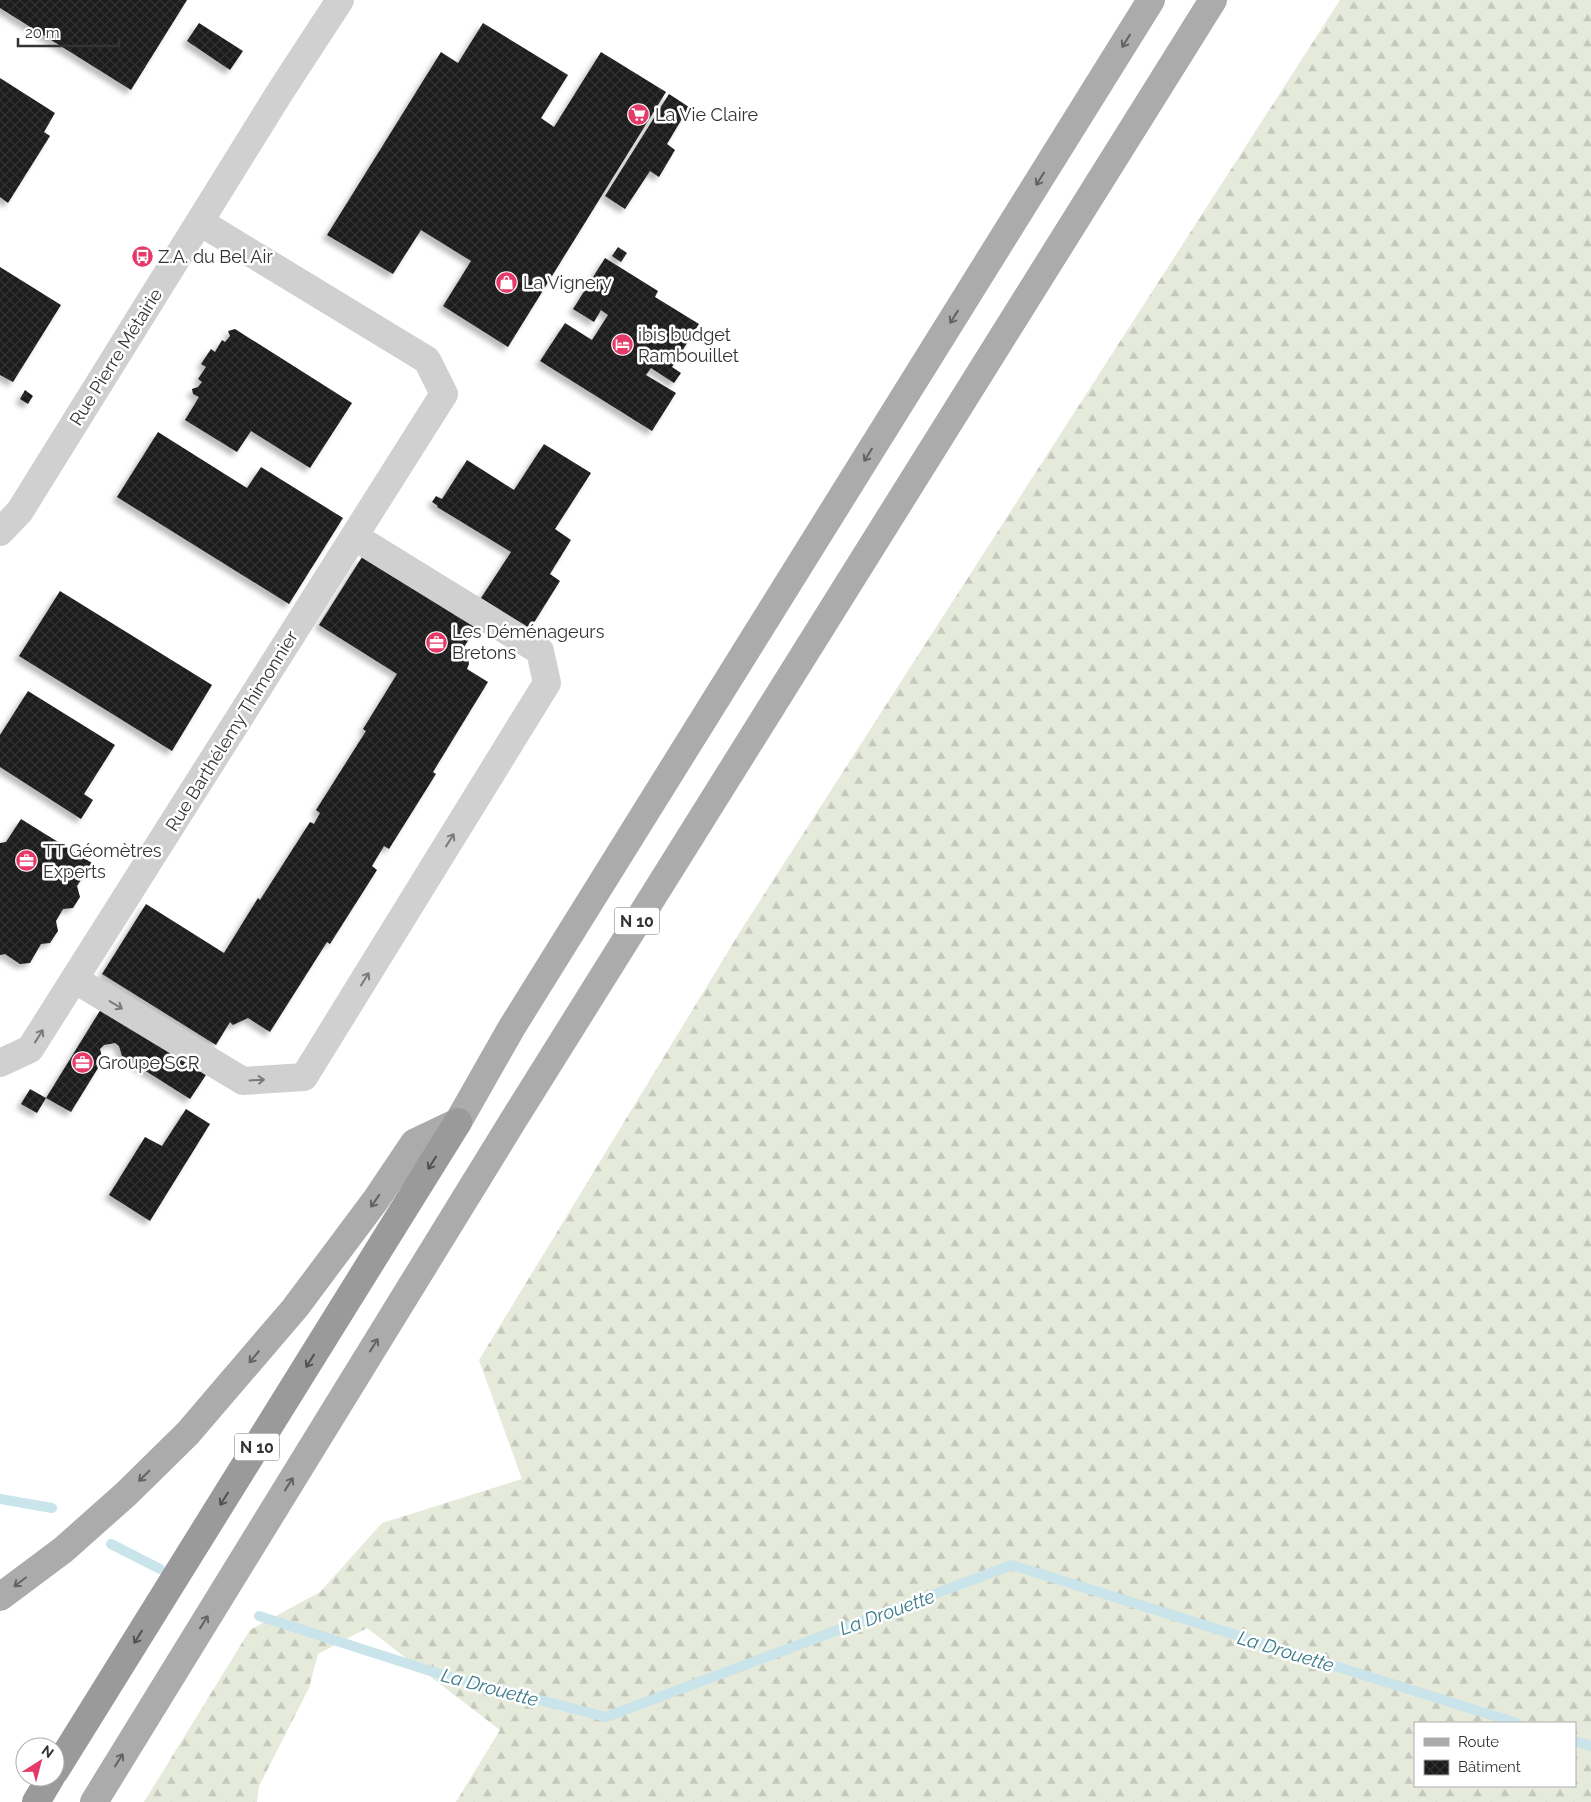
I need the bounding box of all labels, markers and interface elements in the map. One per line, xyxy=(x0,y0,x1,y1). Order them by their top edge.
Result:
scale bar xyxy=(18,15,119,47)
text: 20 m xyxy=(25,24,60,42)
one-way arrow xyxy=(1120,34,1130,48)
supermarket icon: La Vie Claire xyxy=(627,103,651,127)
place label: La Vie Claire xyxy=(655,104,759,125)
one-way arrow xyxy=(1034,172,1044,186)
bus stop icon: Z.A. du Bel Air xyxy=(130,245,154,269)
place label: Z.A. du Bel Air xyxy=(158,246,273,267)
shop icon: La Vignery xyxy=(495,271,519,295)
place label: La Vignery xyxy=(523,272,612,293)
street label: Rue Pierre Métairie xyxy=(65,284,166,429)
one-way arrow xyxy=(948,310,958,324)
place label: ibis budget Rambouillet xyxy=(638,324,739,366)
hotel icon: ibis budget Rambouillet xyxy=(610,333,634,357)
one-way arrow xyxy=(863,448,873,462)
place label: Les Déménageurs Bretons xyxy=(452,621,605,663)
street label: Rue Barthélemy Thimonnier xyxy=(161,626,302,835)
office icon: Les Déménageurs Bretons xyxy=(424,630,448,654)
one-way arrow xyxy=(445,834,455,848)
place label: TT Géomètres Experts xyxy=(43,840,162,882)
office icon: TT Géomètres Experts xyxy=(15,849,39,873)
road number: N 10 xyxy=(614,908,660,934)
one-way arrow xyxy=(360,972,370,986)
one-way arrow xyxy=(108,1000,122,1010)
one-way arrow xyxy=(34,1030,44,1044)
office icon: Groupe SCR xyxy=(70,1051,94,1075)
place label: Groupe SCR xyxy=(98,1052,200,1073)
one-way arrow xyxy=(249,1075,265,1084)
one-way arrow xyxy=(427,1156,437,1170)
one-way arrow xyxy=(370,1194,380,1208)
one-way arrow xyxy=(370,1339,380,1353)
one-way arrow xyxy=(248,1350,259,1363)
one-way arrow xyxy=(304,1354,315,1368)
road number: N 10 xyxy=(234,1434,280,1460)
one-way arrow xyxy=(138,1470,150,1483)
one-way arrow xyxy=(285,1477,295,1491)
one-way arrow xyxy=(219,1492,229,1506)
one-way arrow xyxy=(14,1576,27,1587)
water label: La Drouette xyxy=(836,1585,938,1639)
one-way arrow xyxy=(199,1615,210,1629)
water label: La Drouette xyxy=(1235,1626,1337,1676)
one-way arrow xyxy=(133,1630,143,1644)
water label: La Drouette xyxy=(439,1663,541,1711)
legend xyxy=(1414,1722,1576,1787)
text: Route xyxy=(1458,1733,1499,1751)
north arrow xyxy=(15,1737,65,1787)
text: N xyxy=(39,1742,57,1761)
one-way arrow xyxy=(114,1754,124,1768)
text: Bâtiment xyxy=(1458,1758,1521,1776)

